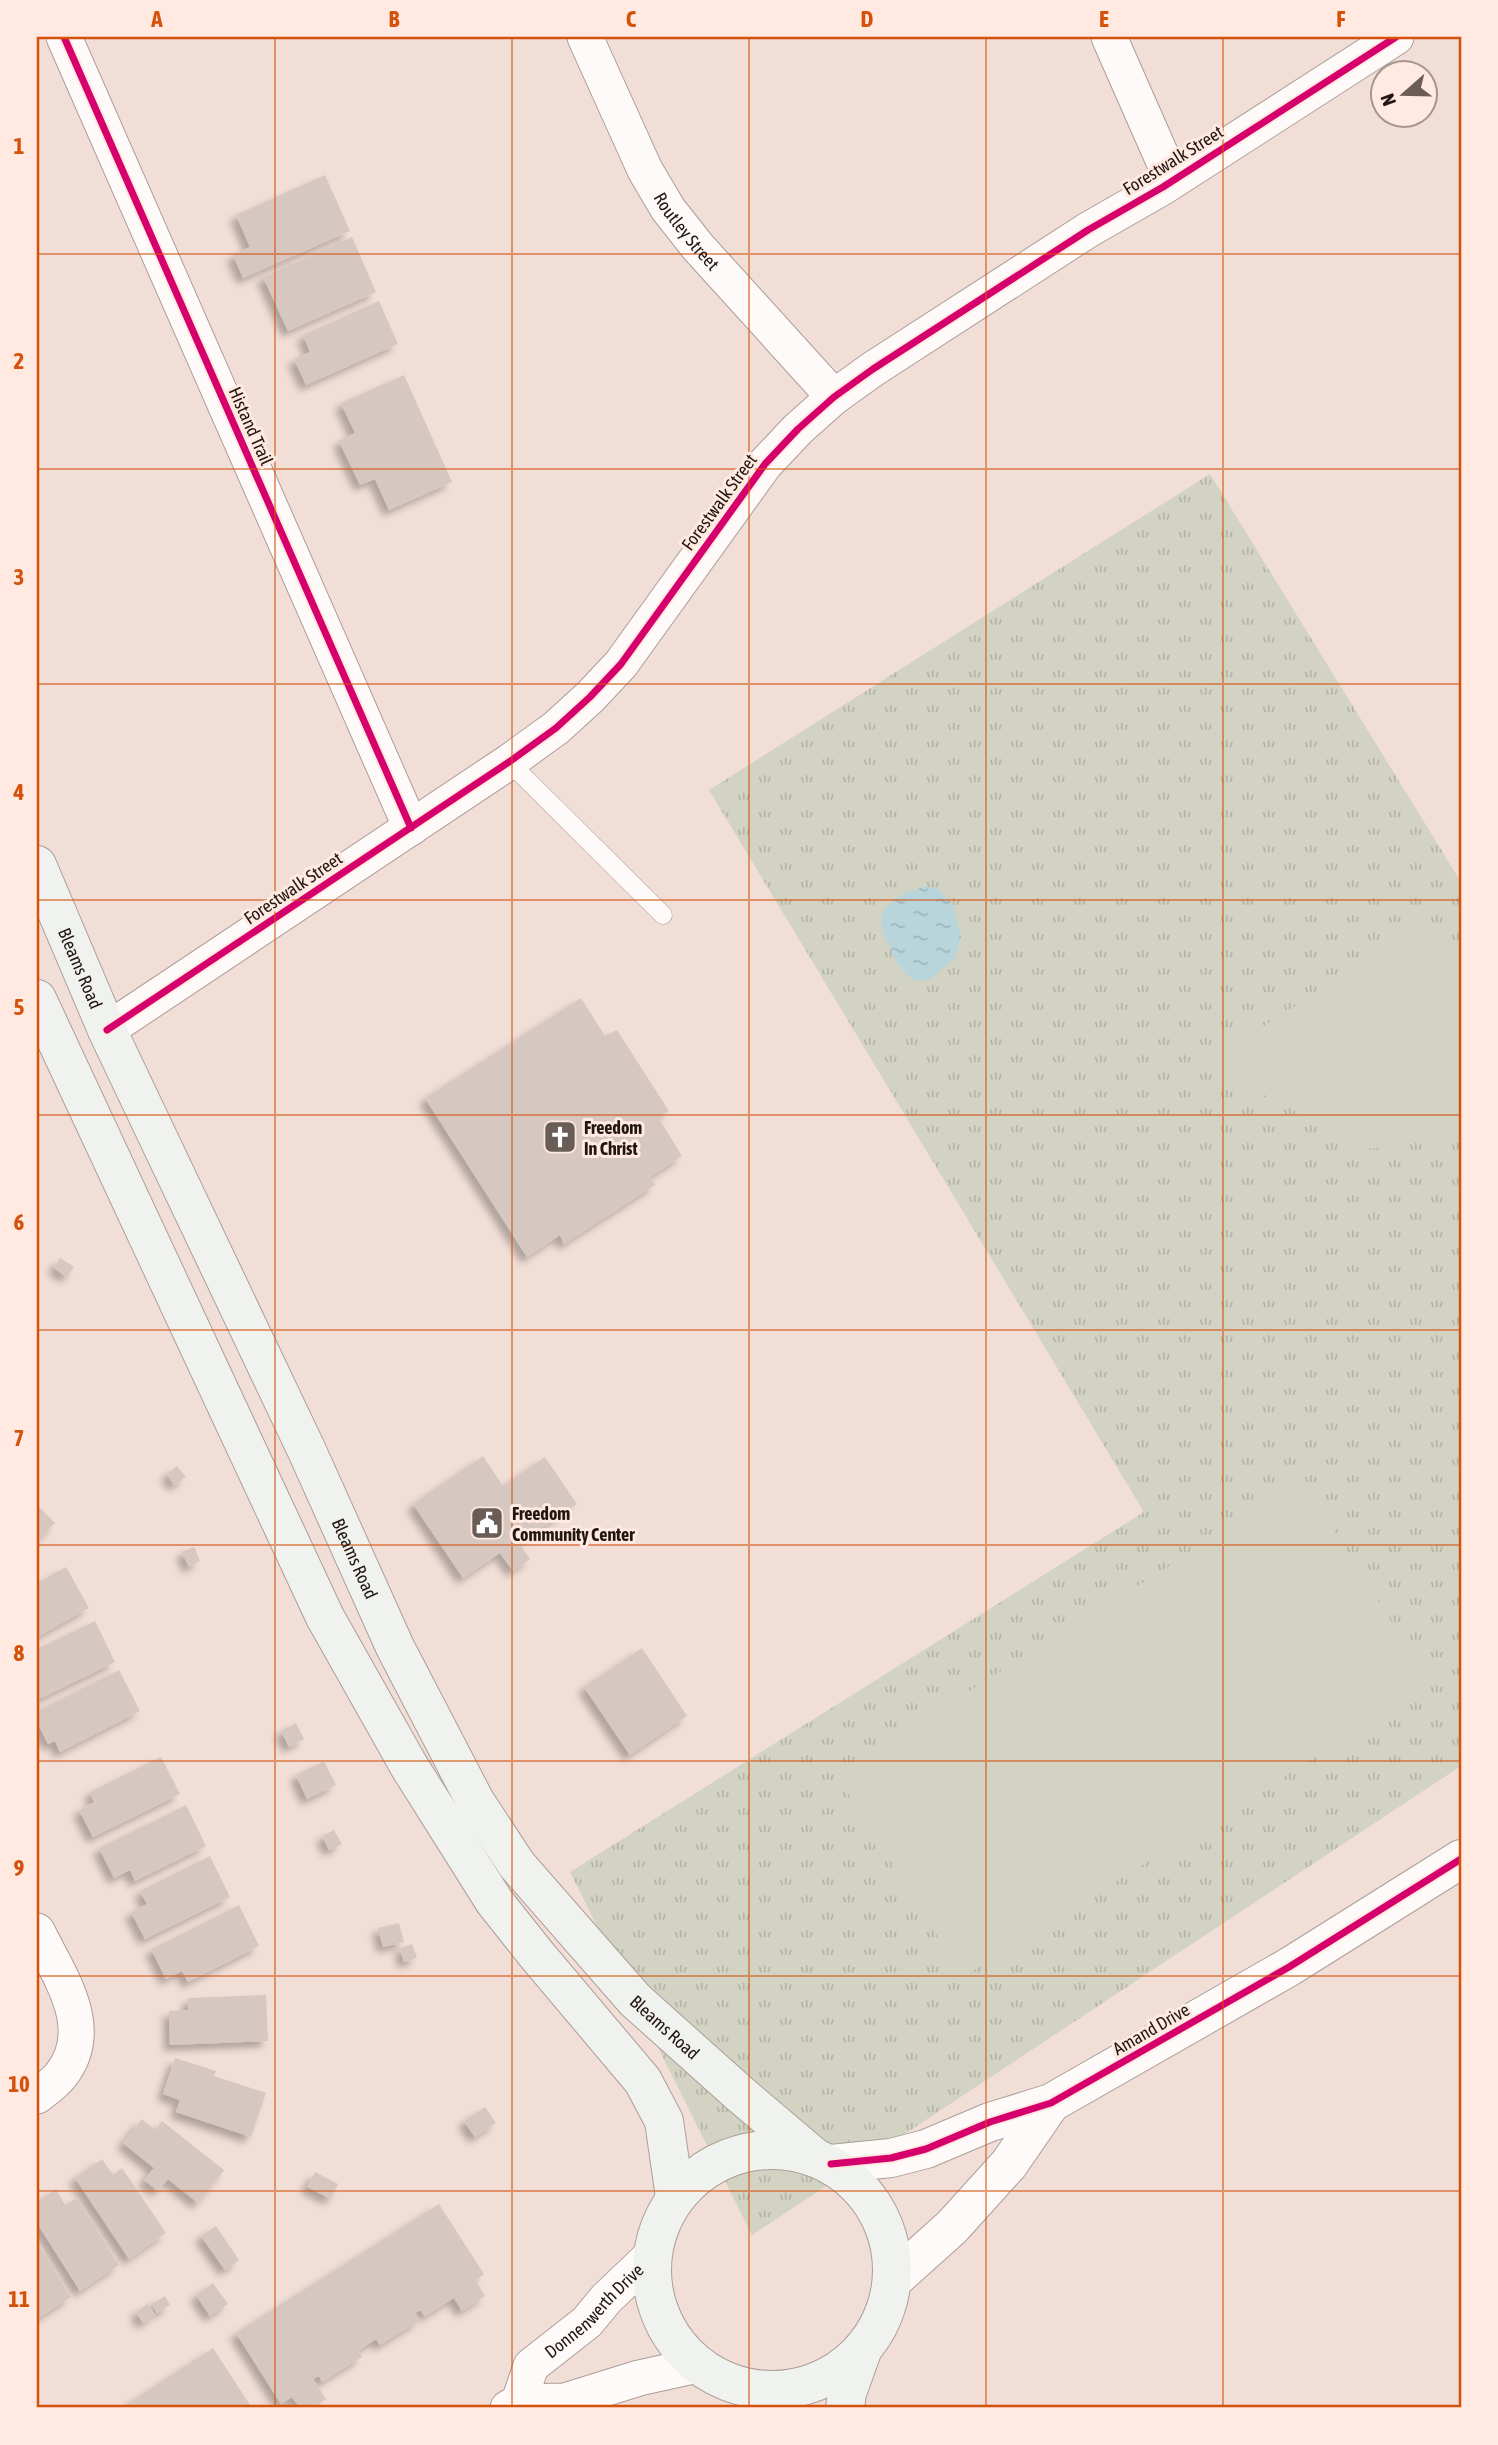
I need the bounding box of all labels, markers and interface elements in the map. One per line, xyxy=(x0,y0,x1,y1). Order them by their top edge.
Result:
text: A xyxy=(150,6,163,32)
text: B xyxy=(389,6,400,32)
text: C xyxy=(626,6,637,32)
text: D xyxy=(861,6,874,32)
text: E xyxy=(1099,6,1109,32)
text: F xyxy=(1336,6,1346,32)
north arrow xyxy=(1368,60,1438,130)
text: N xyxy=(1376,91,1400,109)
street label: Forestwalk Street xyxy=(1119,121,1227,199)
text: 1 xyxy=(14,133,25,159)
street label: Routley Street xyxy=(650,188,724,274)
text: 2 xyxy=(14,348,24,374)
street label: Histand Trail xyxy=(224,384,278,469)
street label: Forestwalk Street xyxy=(677,450,761,554)
text: 3 xyxy=(14,564,24,590)
text: 4 xyxy=(13,779,25,805)
street label: Forestwalk Street xyxy=(240,847,346,929)
street label: Bleams Road xyxy=(54,924,107,1012)
text: 5 xyxy=(14,994,25,1020)
place label: Freedom In Christ xyxy=(584,1117,642,1159)
church icon: Freedom In Christ xyxy=(541,1118,579,1156)
text: 6 xyxy=(14,1209,25,1235)
text: 7 xyxy=(14,1425,24,1451)
place label: Freedom Community Center xyxy=(512,1503,635,1545)
public building icon: Freedom Community Center xyxy=(468,1504,506,1542)
street label: Bleams Road xyxy=(328,1515,382,1602)
text: 8 xyxy=(14,1640,25,1666)
text: 9 xyxy=(14,1855,25,1881)
street label: Bleams Road xyxy=(626,1991,704,2063)
street label: Amand Drive xyxy=(1109,1999,1193,2059)
text: 10 xyxy=(8,2071,30,2097)
street label: Donnenwerth Drive xyxy=(540,2259,647,2362)
text: 11 xyxy=(8,2286,30,2312)

